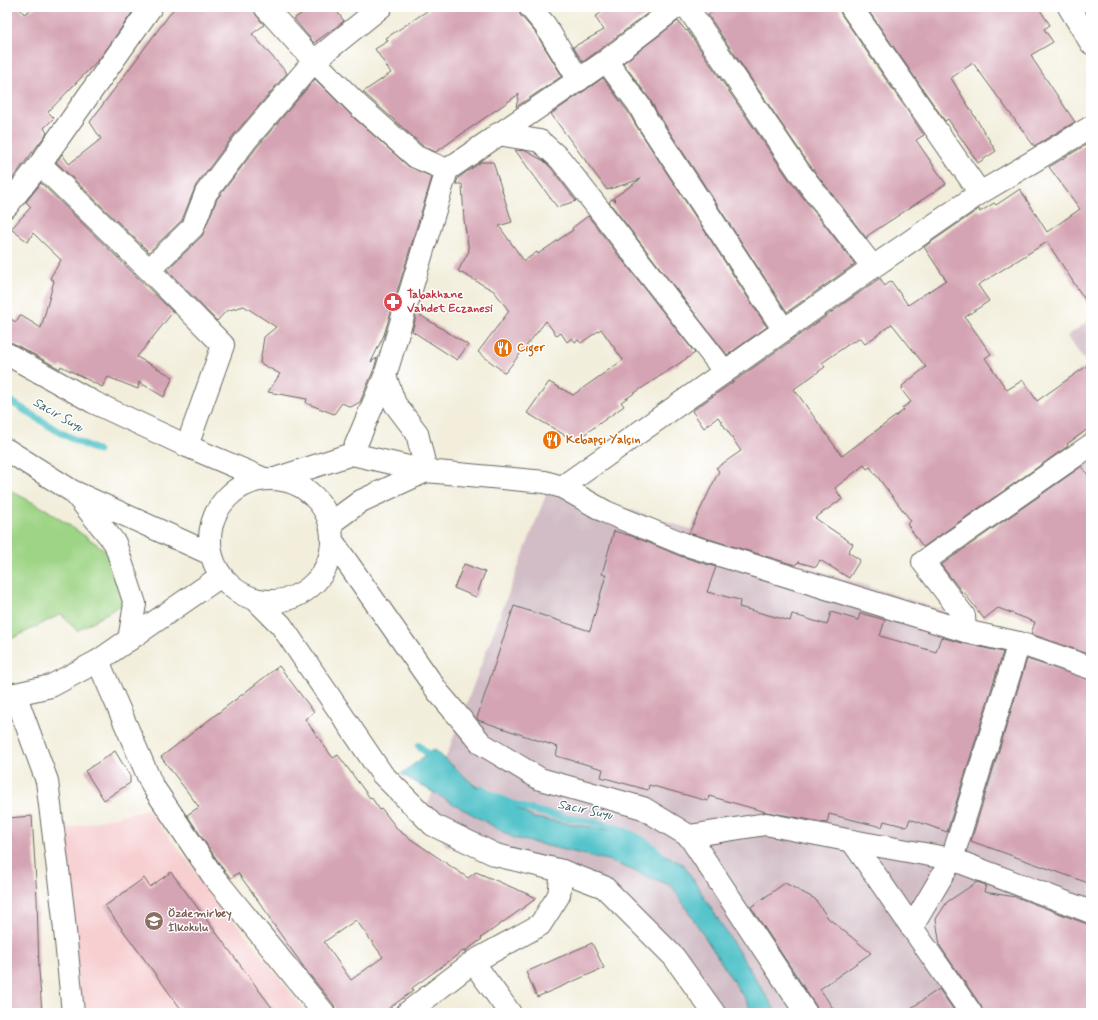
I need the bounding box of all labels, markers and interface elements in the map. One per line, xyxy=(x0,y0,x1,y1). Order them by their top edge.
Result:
place label: Tabakhane Vahdet Eczanesi xyxy=(407,287,493,317)
pharmacy icon: Tabakhane Vahdet Eczanesi xyxy=(382,291,404,313)
restaurant icon: Ciger xyxy=(492,337,514,359)
place label: Ciger xyxy=(517,340,545,357)
water label: Sacır Suyu xyxy=(30,394,87,436)
restaurant icon: Kebapçı Yalçın xyxy=(541,429,563,451)
place label: Kebapçı Yalçın xyxy=(566,432,641,448)
water label: Sacır Suyu xyxy=(556,796,614,824)
place label: Özdemirbey İlkokulu xyxy=(168,906,232,936)
school or university icon: Özdemirbey İlkokulu xyxy=(143,910,165,932)

